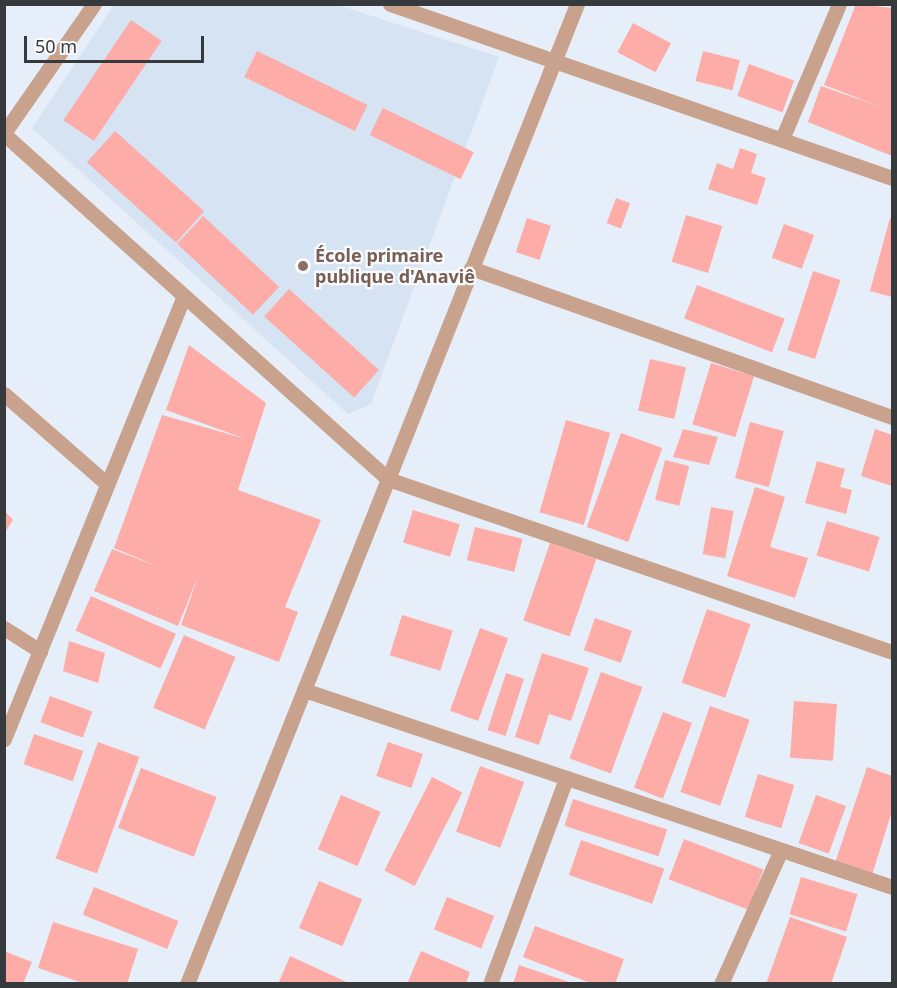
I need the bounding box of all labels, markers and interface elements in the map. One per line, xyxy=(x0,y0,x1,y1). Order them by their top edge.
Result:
scale bar xyxy=(27,24,207,62)
text: 50 m xyxy=(35,34,77,58)
place label: École primaire publique d'Anaviê xyxy=(315,245,475,288)
marker: École primaire publique d'Anaviê xyxy=(296,259,310,273)

